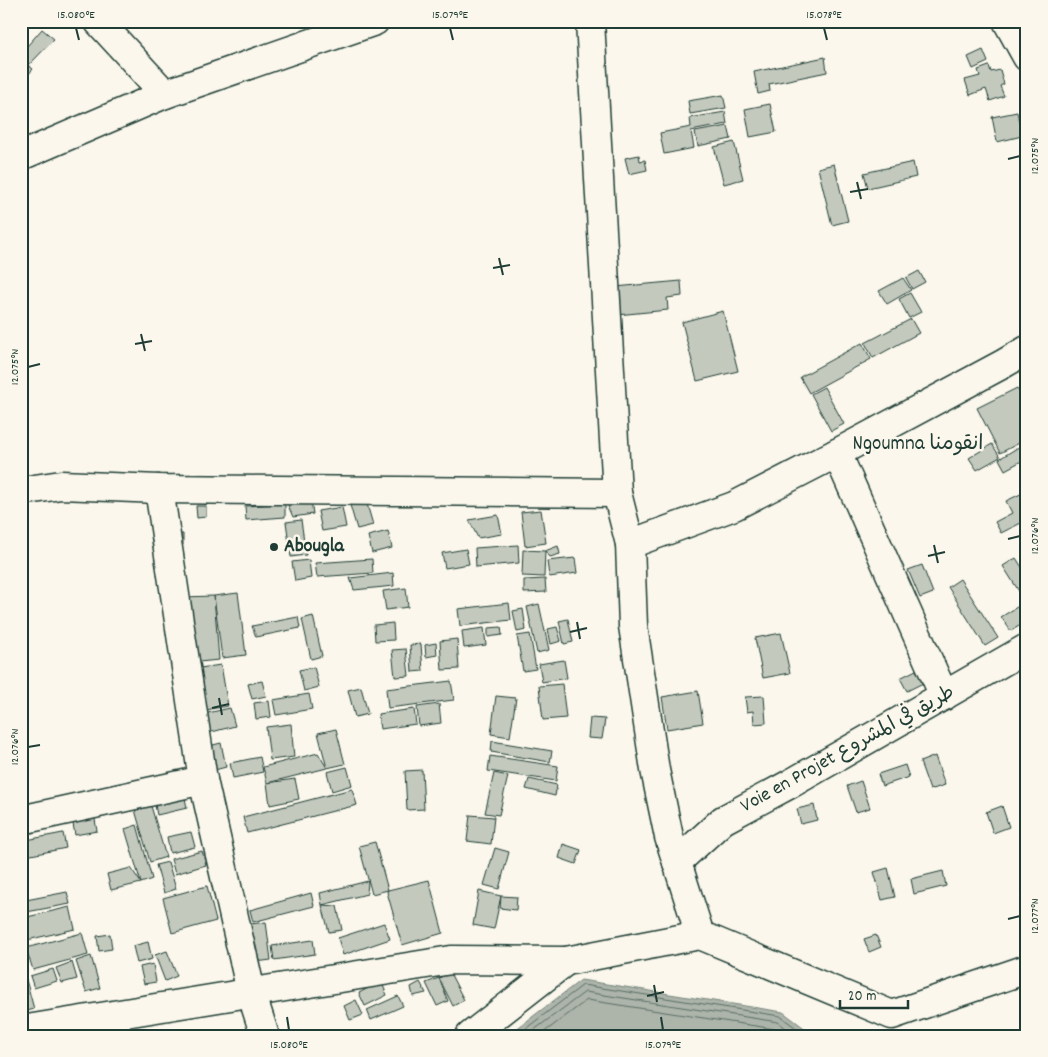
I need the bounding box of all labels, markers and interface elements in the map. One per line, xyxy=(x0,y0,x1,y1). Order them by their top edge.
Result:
text: 15.080°E xyxy=(57,7,95,24)
text: 15.079°E xyxy=(432,7,469,24)
text: 15.078°E xyxy=(806,7,842,24)
text: 12.075°N xyxy=(1027,138,1044,174)
text: 12.075°N xyxy=(7,349,24,385)
district label: Ngoumna انقومنا xyxy=(853,430,983,460)
text: 12.076°N xyxy=(1027,518,1044,554)
place label: Abougla xyxy=(284,533,345,561)
marker: Abougla xyxy=(268,541,280,553)
street label: Voie en Projet طريق في المشروع xyxy=(735,678,960,821)
text: 12.076°N xyxy=(7,729,24,765)
text: 12.077°N xyxy=(1027,898,1044,934)
scale bar xyxy=(840,977,908,1009)
text: 20 m xyxy=(848,986,876,1008)
text: 15.080°E xyxy=(270,1037,308,1054)
text: 15.079°E xyxy=(645,1037,682,1054)

